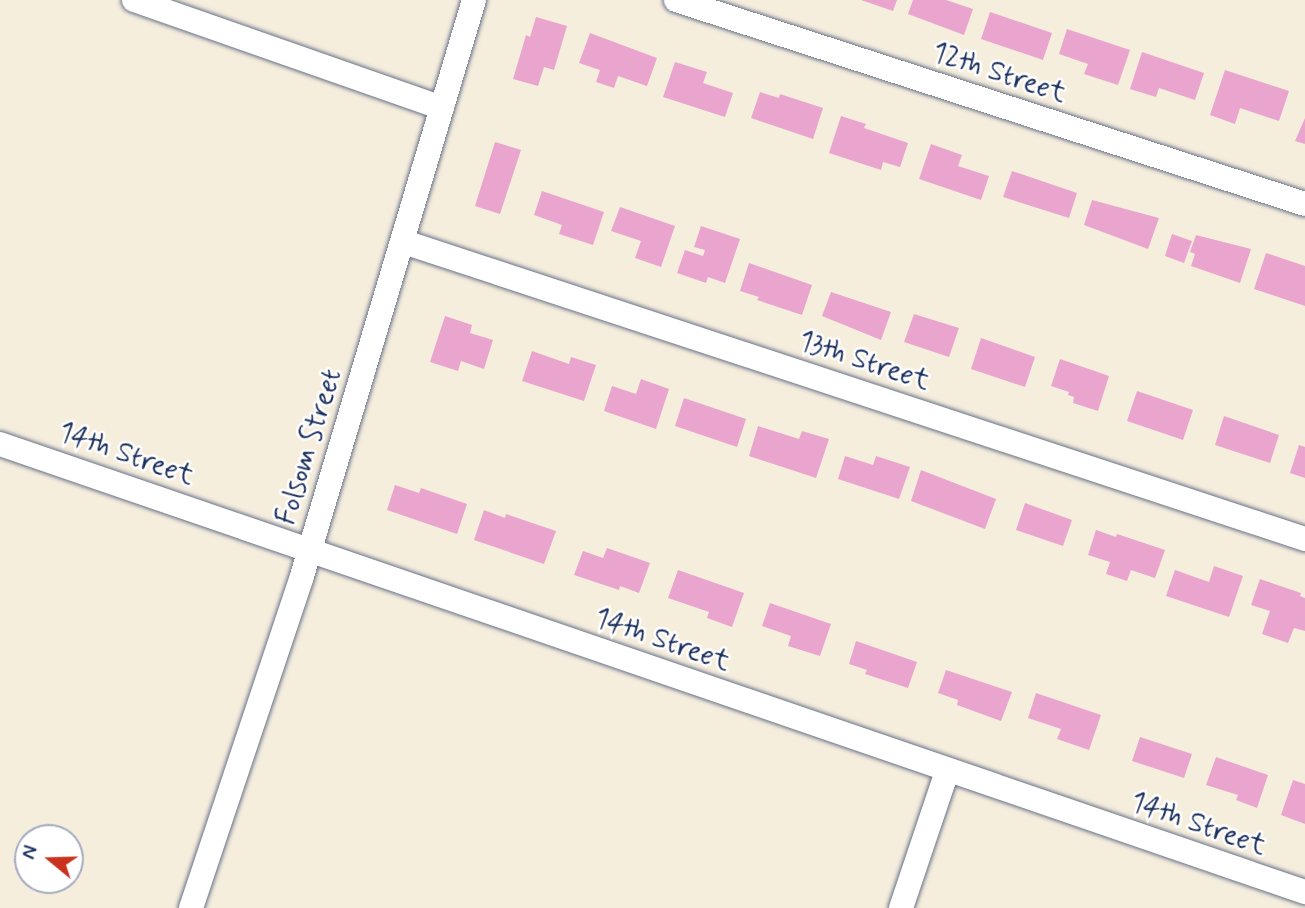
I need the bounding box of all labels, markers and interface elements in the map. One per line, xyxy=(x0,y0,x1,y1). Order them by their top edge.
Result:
street label: 12th Street xyxy=(928,37,1070,111)
street label: 13th Street xyxy=(794,325,934,399)
street label: Folsom Street xyxy=(270,363,350,531)
street label: 14th Street xyxy=(54,416,198,494)
street label: 14th Street xyxy=(590,602,734,680)
street label: 14th Street xyxy=(1126,786,1270,864)
north arrow xyxy=(14,824,84,894)
text: N xyxy=(17,843,44,863)

